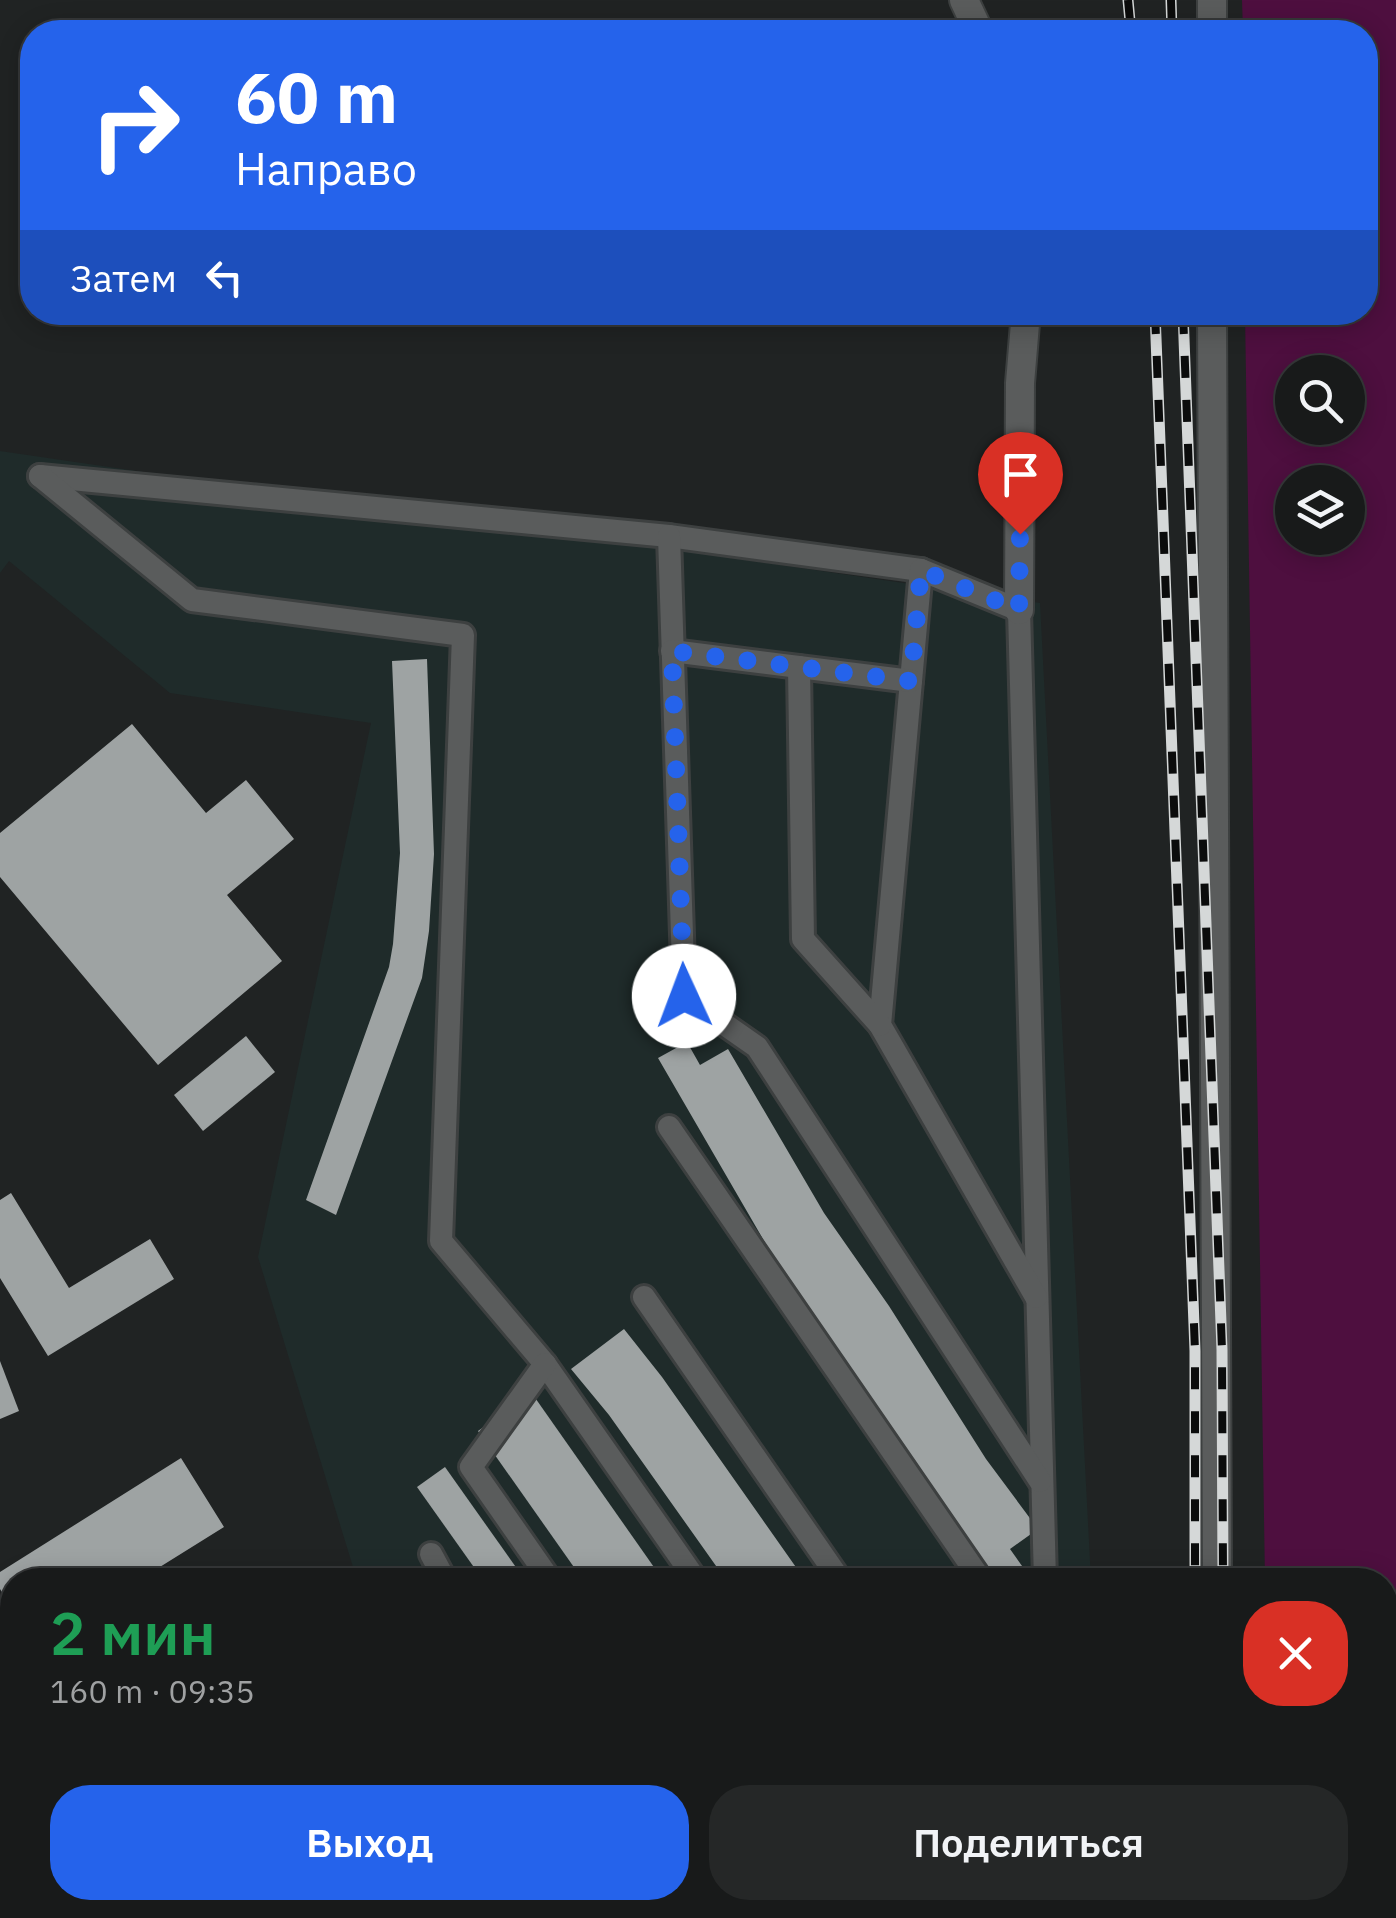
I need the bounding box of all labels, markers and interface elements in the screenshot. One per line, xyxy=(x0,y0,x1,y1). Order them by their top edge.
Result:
text: 60 m xyxy=(235,51,398,142)
icon: right xyxy=(70,60,200,190)
text: Направо xyxy=(235,139,417,197)
icon: left xyxy=(197,250,252,305)
text: Затем xyxy=(70,253,177,302)
map controls xyxy=(1275,355,1365,555)
button: search xyxy=(1275,355,1365,445)
pin xyxy=(978,432,1063,535)
icon: arrive xyxy=(993,447,1048,502)
button: layers xyxy=(1275,465,1365,555)
position arrow xyxy=(632,944,736,1048)
text: 2 мин xyxy=(50,1593,216,1672)
button: close xyxy=(1243,1601,1348,1706)
text: 160 m · 09:35 xyxy=(50,1670,255,1712)
button: Выход xyxy=(50,1785,689,1900)
button: Поделиться xyxy=(709,1785,1348,1900)

